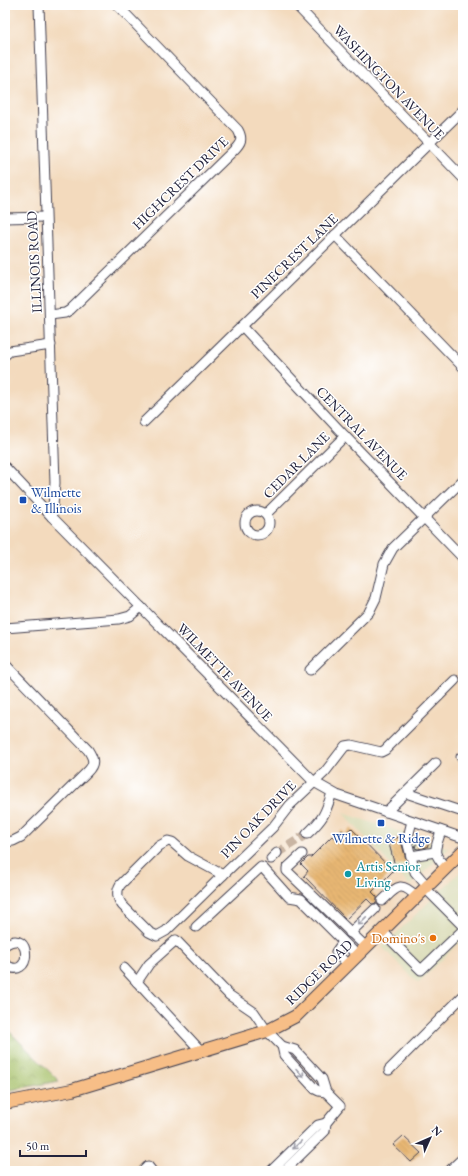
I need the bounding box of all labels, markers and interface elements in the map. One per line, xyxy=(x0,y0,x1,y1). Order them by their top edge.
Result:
street label: WASHINGTON AVENUE xyxy=(330,21,449,143)
street label: HIGHCREST DRIVE xyxy=(128,132,232,234)
street label: ILLINOIS ROAD xyxy=(22,210,46,314)
street label: PINECREST LANE xyxy=(246,210,342,302)
street label: CENTRAL AVENUE xyxy=(313,382,412,484)
street label: CEDAR LANE xyxy=(259,428,333,502)
place label: Wilmette & Illinois xyxy=(31,483,82,517)
marker: Wilmette & Illinois xyxy=(18,495,28,505)
street label: WILMETTE AVENUE xyxy=(173,619,277,725)
street label: PIN OAK DRIVE xyxy=(216,776,300,862)
marker: Wilmette & Ridge xyxy=(376,818,386,828)
place label: Wilmette & Ridge xyxy=(332,829,431,847)
place label: Artis Senior Living xyxy=(355,857,420,891)
marker: Artis Senior Living xyxy=(343,869,353,879)
one-way arrow xyxy=(357,916,367,925)
place label: Domino's xyxy=(372,929,425,947)
marker: Domino's xyxy=(428,933,438,943)
street label: RIDGE ROAD xyxy=(282,935,357,1009)
one-way arrow xyxy=(296,1067,305,1078)
north arrow xyxy=(410,1118,450,1158)
text: N xyxy=(429,1123,445,1139)
scale bar xyxy=(20,1132,86,1158)
text: 50 m xyxy=(26,1138,50,1154)
one-way arrow xyxy=(292,1140,302,1150)

